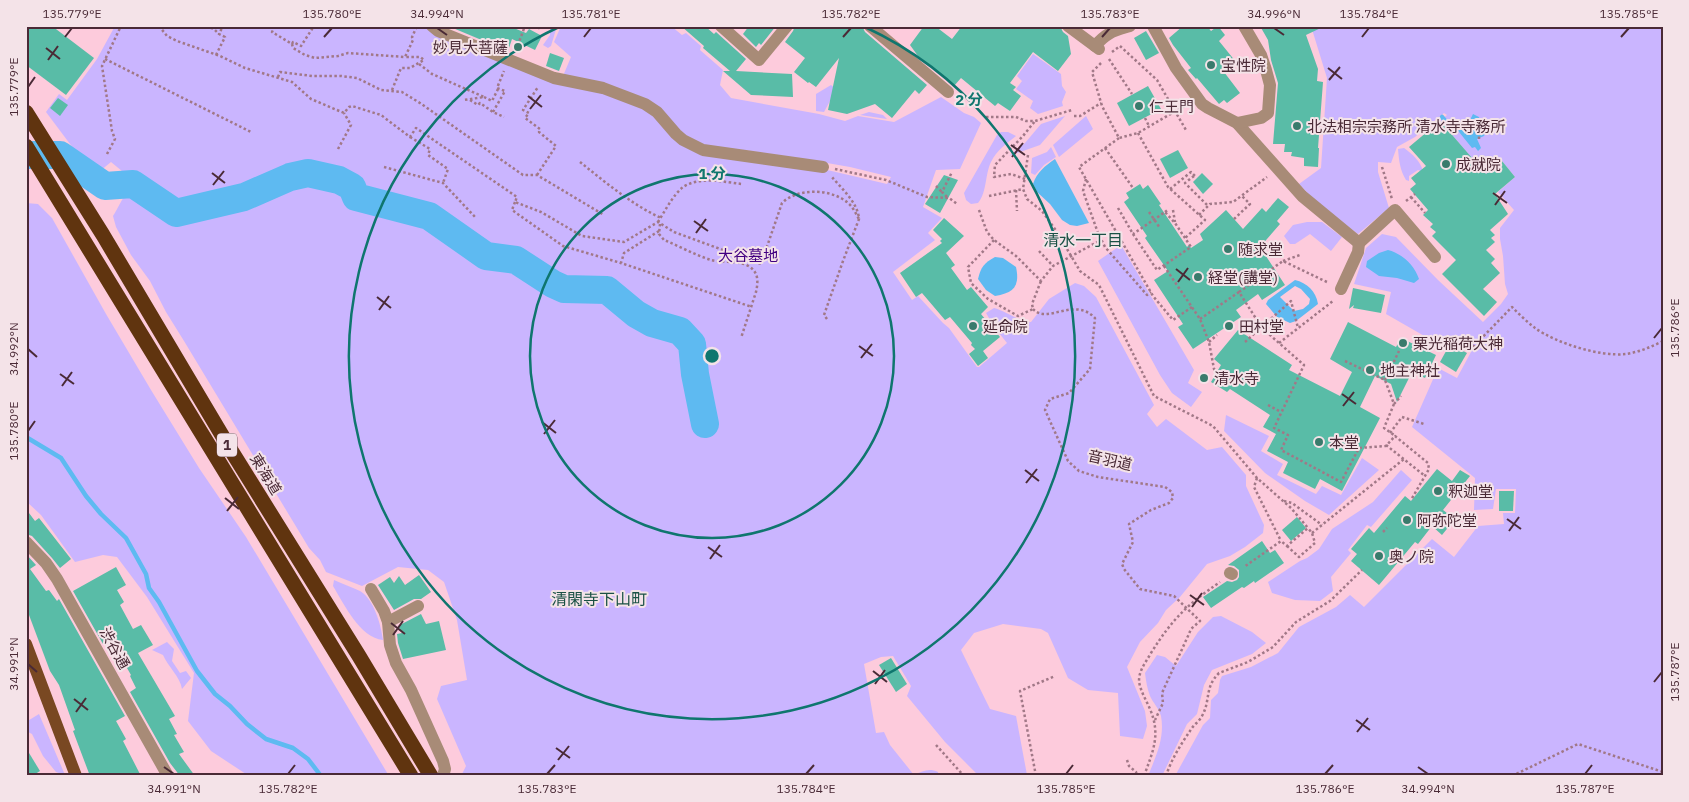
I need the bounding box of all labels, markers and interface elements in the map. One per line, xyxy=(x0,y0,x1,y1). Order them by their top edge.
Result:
text: 135.779°E xyxy=(42,6,102,21)
text: 135.780°E xyxy=(302,6,362,21)
text: 34.994°N xyxy=(410,6,464,21)
text: 135.781°E xyxy=(561,6,621,21)
text: 135.782°E xyxy=(821,6,881,21)
text: 135.783°E xyxy=(1080,6,1140,21)
text: 34.996°N xyxy=(1247,6,1301,21)
text: 135.784°E xyxy=(1339,6,1399,21)
text: 135.785°E xyxy=(1599,6,1659,21)
place label: 妙見大菩薩 xyxy=(433,38,508,57)
marker: 妙見大菩薩 xyxy=(512,41,524,53)
place label: 宝性院 xyxy=(1221,56,1266,75)
text: 135.779°E xyxy=(6,57,21,117)
marker: 宝性院 xyxy=(1205,59,1217,71)
text: 2 分 xyxy=(955,90,983,109)
place label: 仁王門 xyxy=(1149,97,1194,116)
marker: 仁王門 xyxy=(1133,100,1145,112)
place label: 北法相宗宗務所 清水寺寺務所 xyxy=(1307,117,1506,136)
marker: 北法相宗宗務所 清水寺寺務所 xyxy=(1291,120,1303,132)
place label: 成就院 xyxy=(1456,155,1501,174)
marker: 成就院 xyxy=(1440,158,1452,170)
text: 1 分 xyxy=(698,164,726,183)
district label: 清水一丁目 xyxy=(1043,230,1123,250)
place label: 随求堂 xyxy=(1238,240,1283,259)
marker: 随求堂 xyxy=(1222,243,1234,255)
park label: 大谷墓地 xyxy=(718,246,778,265)
place label: 経堂(講堂) xyxy=(1208,268,1278,287)
marker: 経堂(講堂) xyxy=(1192,271,1204,283)
text: 135.786°E xyxy=(1667,298,1682,358)
place label: 延命院 xyxy=(983,317,1028,336)
place label: 田村堂 xyxy=(1239,317,1284,336)
marker: 延命院 xyxy=(967,320,979,332)
marker: 田村堂 xyxy=(1223,320,1235,332)
text: 34.992°N xyxy=(6,322,21,376)
place label: 栗光稲荷大神 xyxy=(1413,334,1503,353)
marker: 栗光稲荷大神 xyxy=(1397,337,1409,349)
centre of rings xyxy=(703,347,721,365)
place label: 地主神社 xyxy=(1380,361,1440,380)
marker: 地主神社 xyxy=(1364,364,1376,376)
place label: 清水寺 xyxy=(1214,369,1259,388)
marker: 清水寺 xyxy=(1198,372,1210,384)
text: 135.780°E xyxy=(6,401,21,461)
place label: 本堂 xyxy=(1329,433,1359,452)
road number: 1 xyxy=(217,434,237,456)
marker: 本堂 xyxy=(1313,436,1325,448)
street label: 音羽道 xyxy=(1086,446,1134,474)
street label: 東海道 xyxy=(246,450,286,498)
place label: 釈迦堂 xyxy=(1448,482,1493,501)
marker: 釈迦堂 xyxy=(1432,485,1444,497)
place label: 阿弥陀堂 xyxy=(1417,511,1477,530)
marker: 阿弥陀堂 xyxy=(1401,514,1413,526)
place label: 奥ノ院 xyxy=(1389,547,1434,566)
marker: 奥ノ院 xyxy=(1373,550,1385,562)
district label: 清閑寺下山町 xyxy=(551,589,647,609)
street label: 渋谷通 xyxy=(96,624,134,672)
text: 34.991°N xyxy=(6,637,21,691)
text: 135.787°E xyxy=(1667,642,1682,702)
text: 34.991°N xyxy=(147,781,201,796)
text: 135.782°E xyxy=(258,781,318,796)
text: 135.783°E xyxy=(517,781,577,796)
text: 135.784°E xyxy=(776,781,836,796)
text: 135.785°E xyxy=(1036,781,1096,796)
text: 135.786°E xyxy=(1295,781,1355,796)
text: 34.994°N xyxy=(1401,781,1455,796)
text: 135.787°E xyxy=(1555,781,1615,796)

